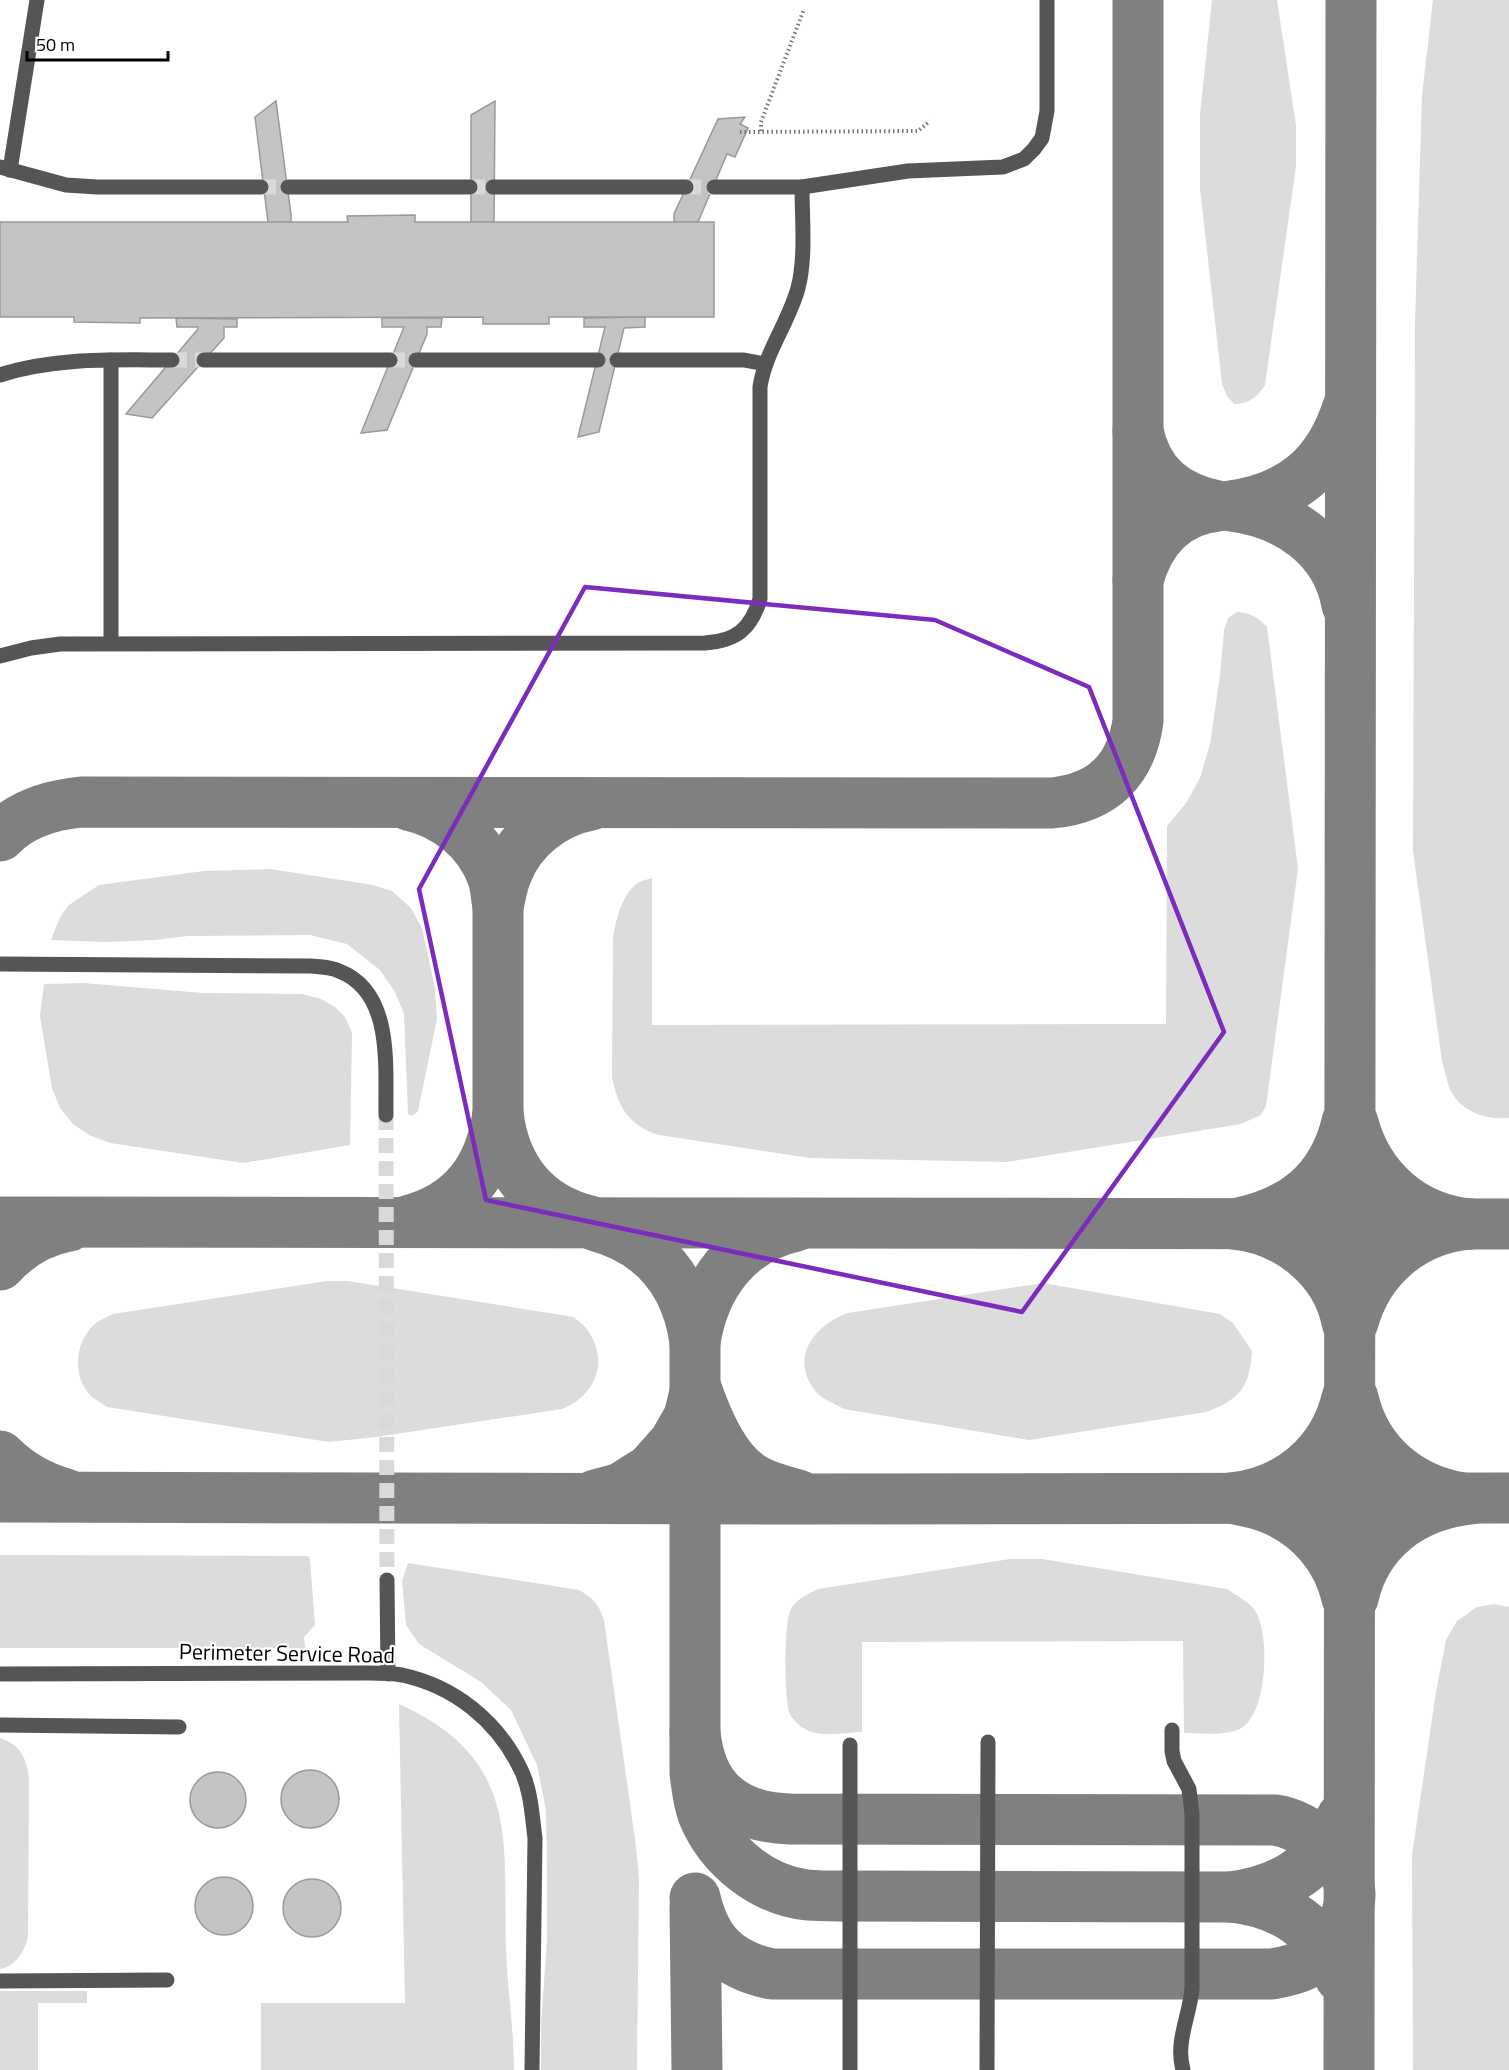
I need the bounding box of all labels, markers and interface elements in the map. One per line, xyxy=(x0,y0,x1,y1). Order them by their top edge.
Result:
scale bar xyxy=(27,24,168,62)
text: 50 m xyxy=(36,31,75,58)
street label: Perimeter Service Road xyxy=(179,1634,395,1672)

